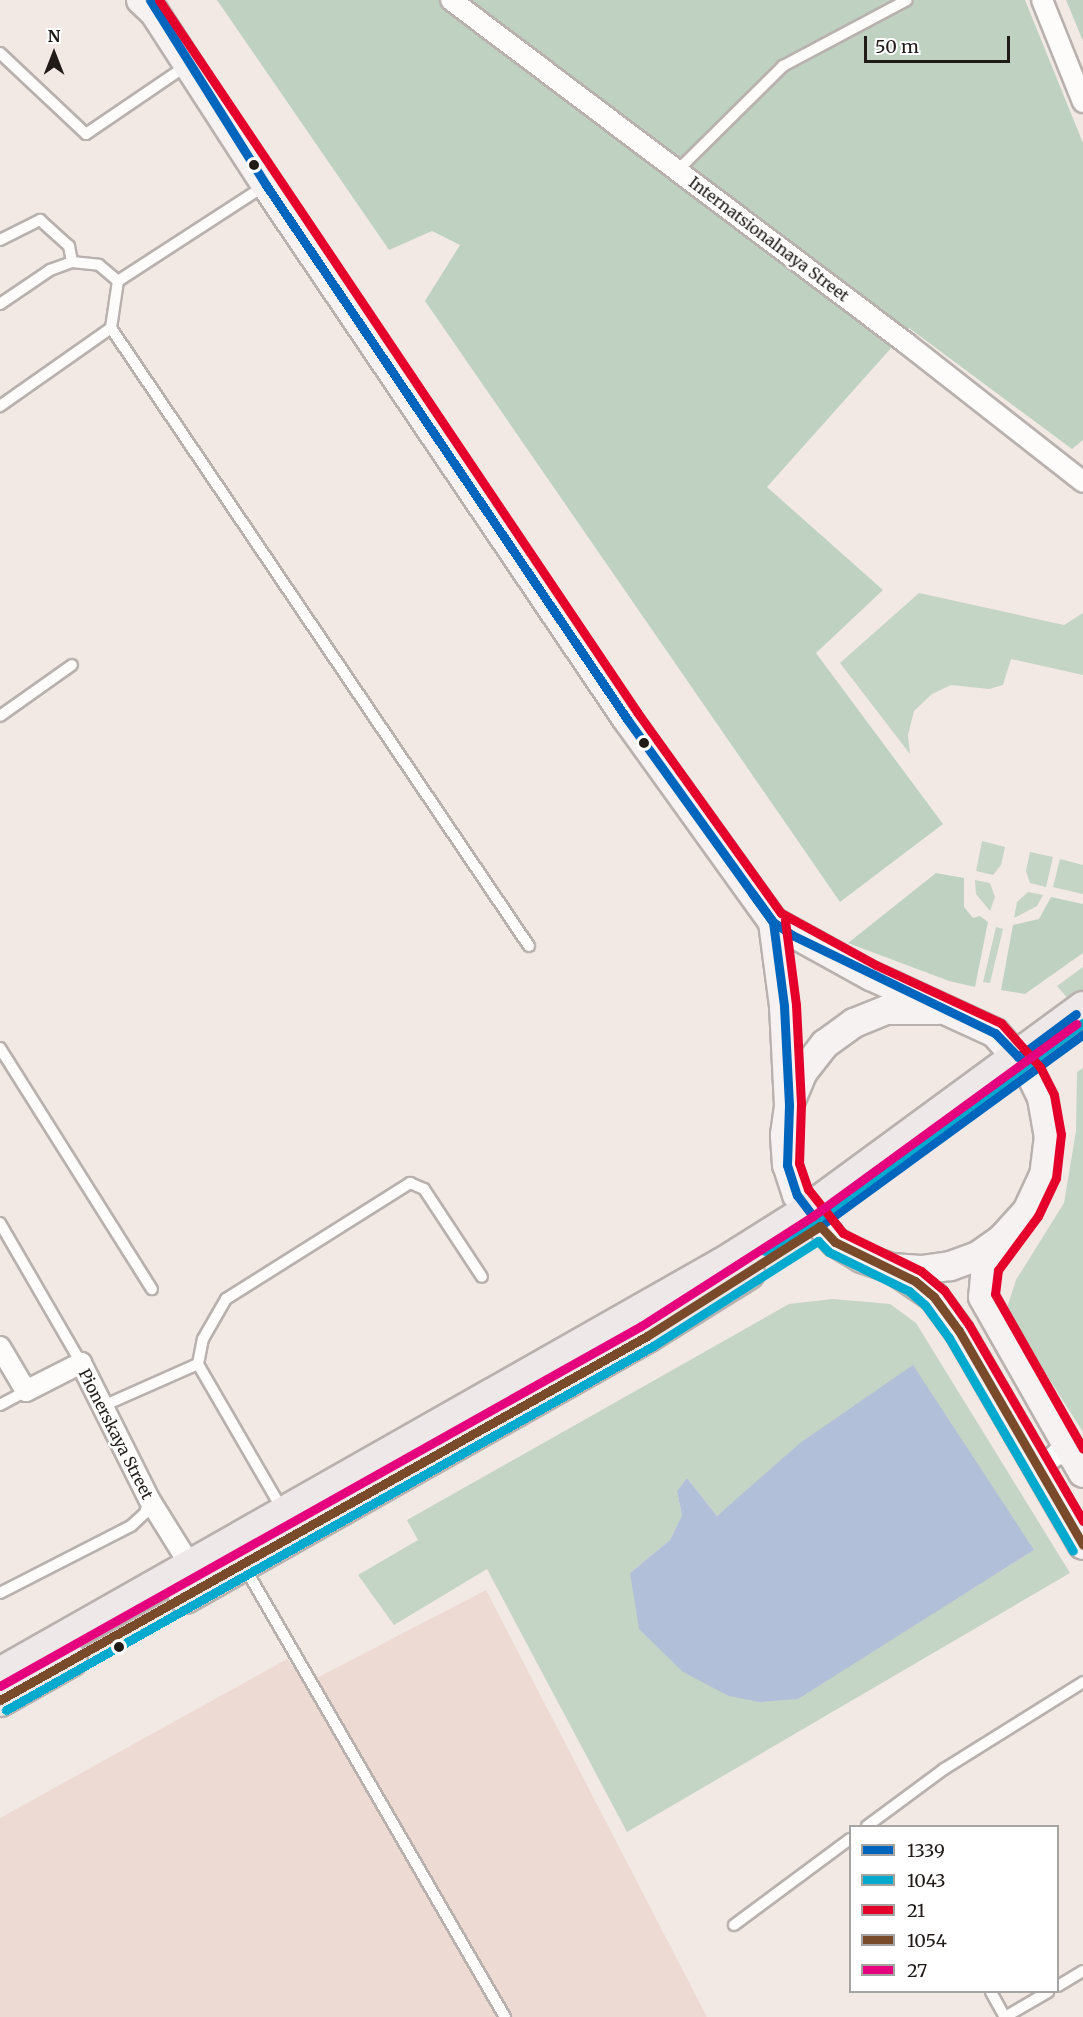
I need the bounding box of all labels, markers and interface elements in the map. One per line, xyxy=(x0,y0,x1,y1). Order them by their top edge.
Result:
north arrow xyxy=(24,24,84,84)
scale bar xyxy=(867,24,1012,62)
text: N xyxy=(48,26,60,46)
text: 50 m xyxy=(875,35,919,58)
unlabelled marker xyxy=(248,159,260,171)
street label: Internatsionalnaya Street xyxy=(685,172,853,306)
unlabelled marker xyxy=(638,737,650,749)
street label: Pionerskaya Street xyxy=(75,1365,157,1503)
unlabelled marker xyxy=(113,1641,125,1653)
legend xyxy=(849,1825,1059,1993)
text: 1339 xyxy=(907,1839,945,1862)
text: 1043 xyxy=(907,1869,946,1892)
text: 21 xyxy=(907,1899,925,1922)
text: 1054 xyxy=(907,1929,947,1952)
text: 27 xyxy=(907,1959,927,1982)

